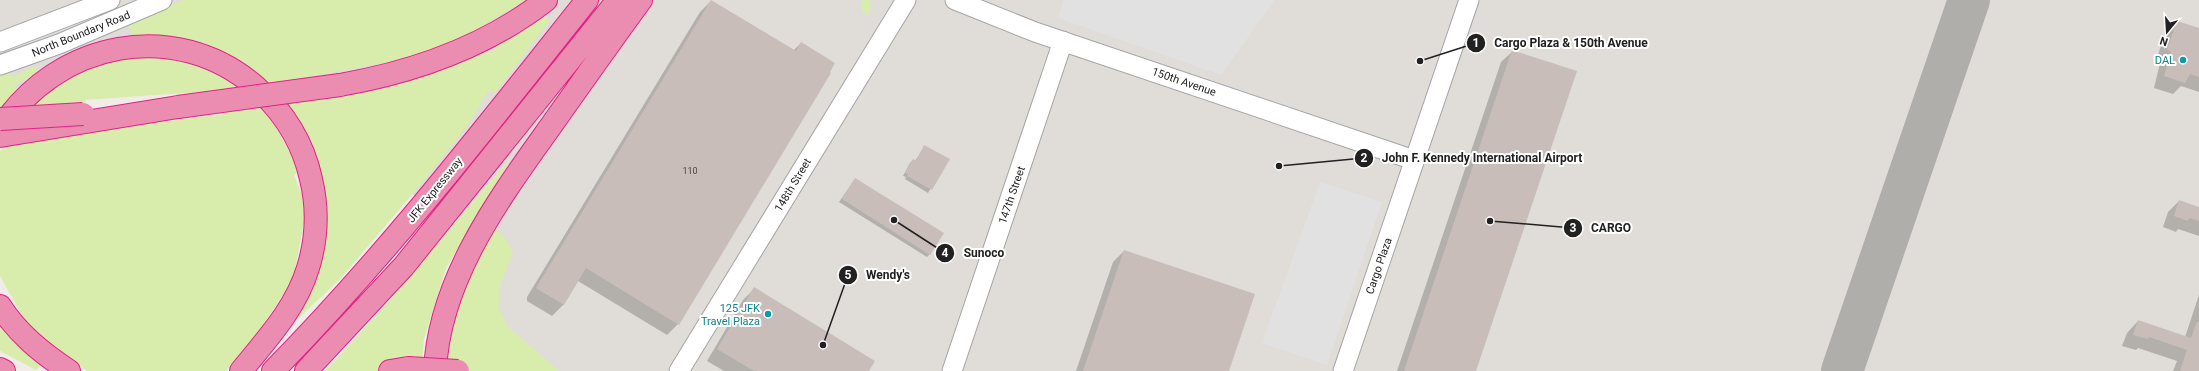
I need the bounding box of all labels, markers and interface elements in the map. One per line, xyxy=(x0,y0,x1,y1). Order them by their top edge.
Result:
street label: North Boundary Road xyxy=(30,8,132,60)
north arrow xyxy=(2147,12,2187,52)
callout: Cargo Plaza & 150th Avenue xyxy=(1466,31,1656,55)
text: N xyxy=(2158,34,2170,48)
text: 1 xyxy=(1473,36,1479,50)
text: Cargo Plaza & 150th Avenue xyxy=(1494,36,1648,50)
place label: DAL xyxy=(2155,54,2175,67)
marker: DAL xyxy=(2178,55,2188,65)
street label: 150th Avenue xyxy=(1150,65,1218,99)
callout: John F. Kennedy International Airport xyxy=(1354,146,1590,170)
text: 2 xyxy=(1361,151,1368,165)
text: John F. Kennedy International Airport xyxy=(1382,151,1582,165)
street label: JFK Expressway xyxy=(405,154,466,225)
street label: 148th Street xyxy=(772,156,814,214)
street label: 147th Street xyxy=(996,164,1028,225)
house number: 110 xyxy=(682,166,698,176)
callout: CARGO xyxy=(1563,216,1639,240)
text: 3 xyxy=(1570,221,1577,235)
text: CARGO xyxy=(1591,221,1631,235)
street label: Cargo Plaza xyxy=(1363,236,1395,296)
callout: Sunoco xyxy=(935,241,1012,265)
text: 4 xyxy=(942,246,949,260)
text: Sunoco xyxy=(964,246,1005,260)
callout: Wendy's xyxy=(838,263,918,287)
text: 5 xyxy=(845,268,852,282)
text: Wendy's xyxy=(866,268,910,282)
place label: 125 JFK Travel Plaza xyxy=(701,302,760,328)
marker: 125 JFK Travel Plaza xyxy=(763,309,773,319)

